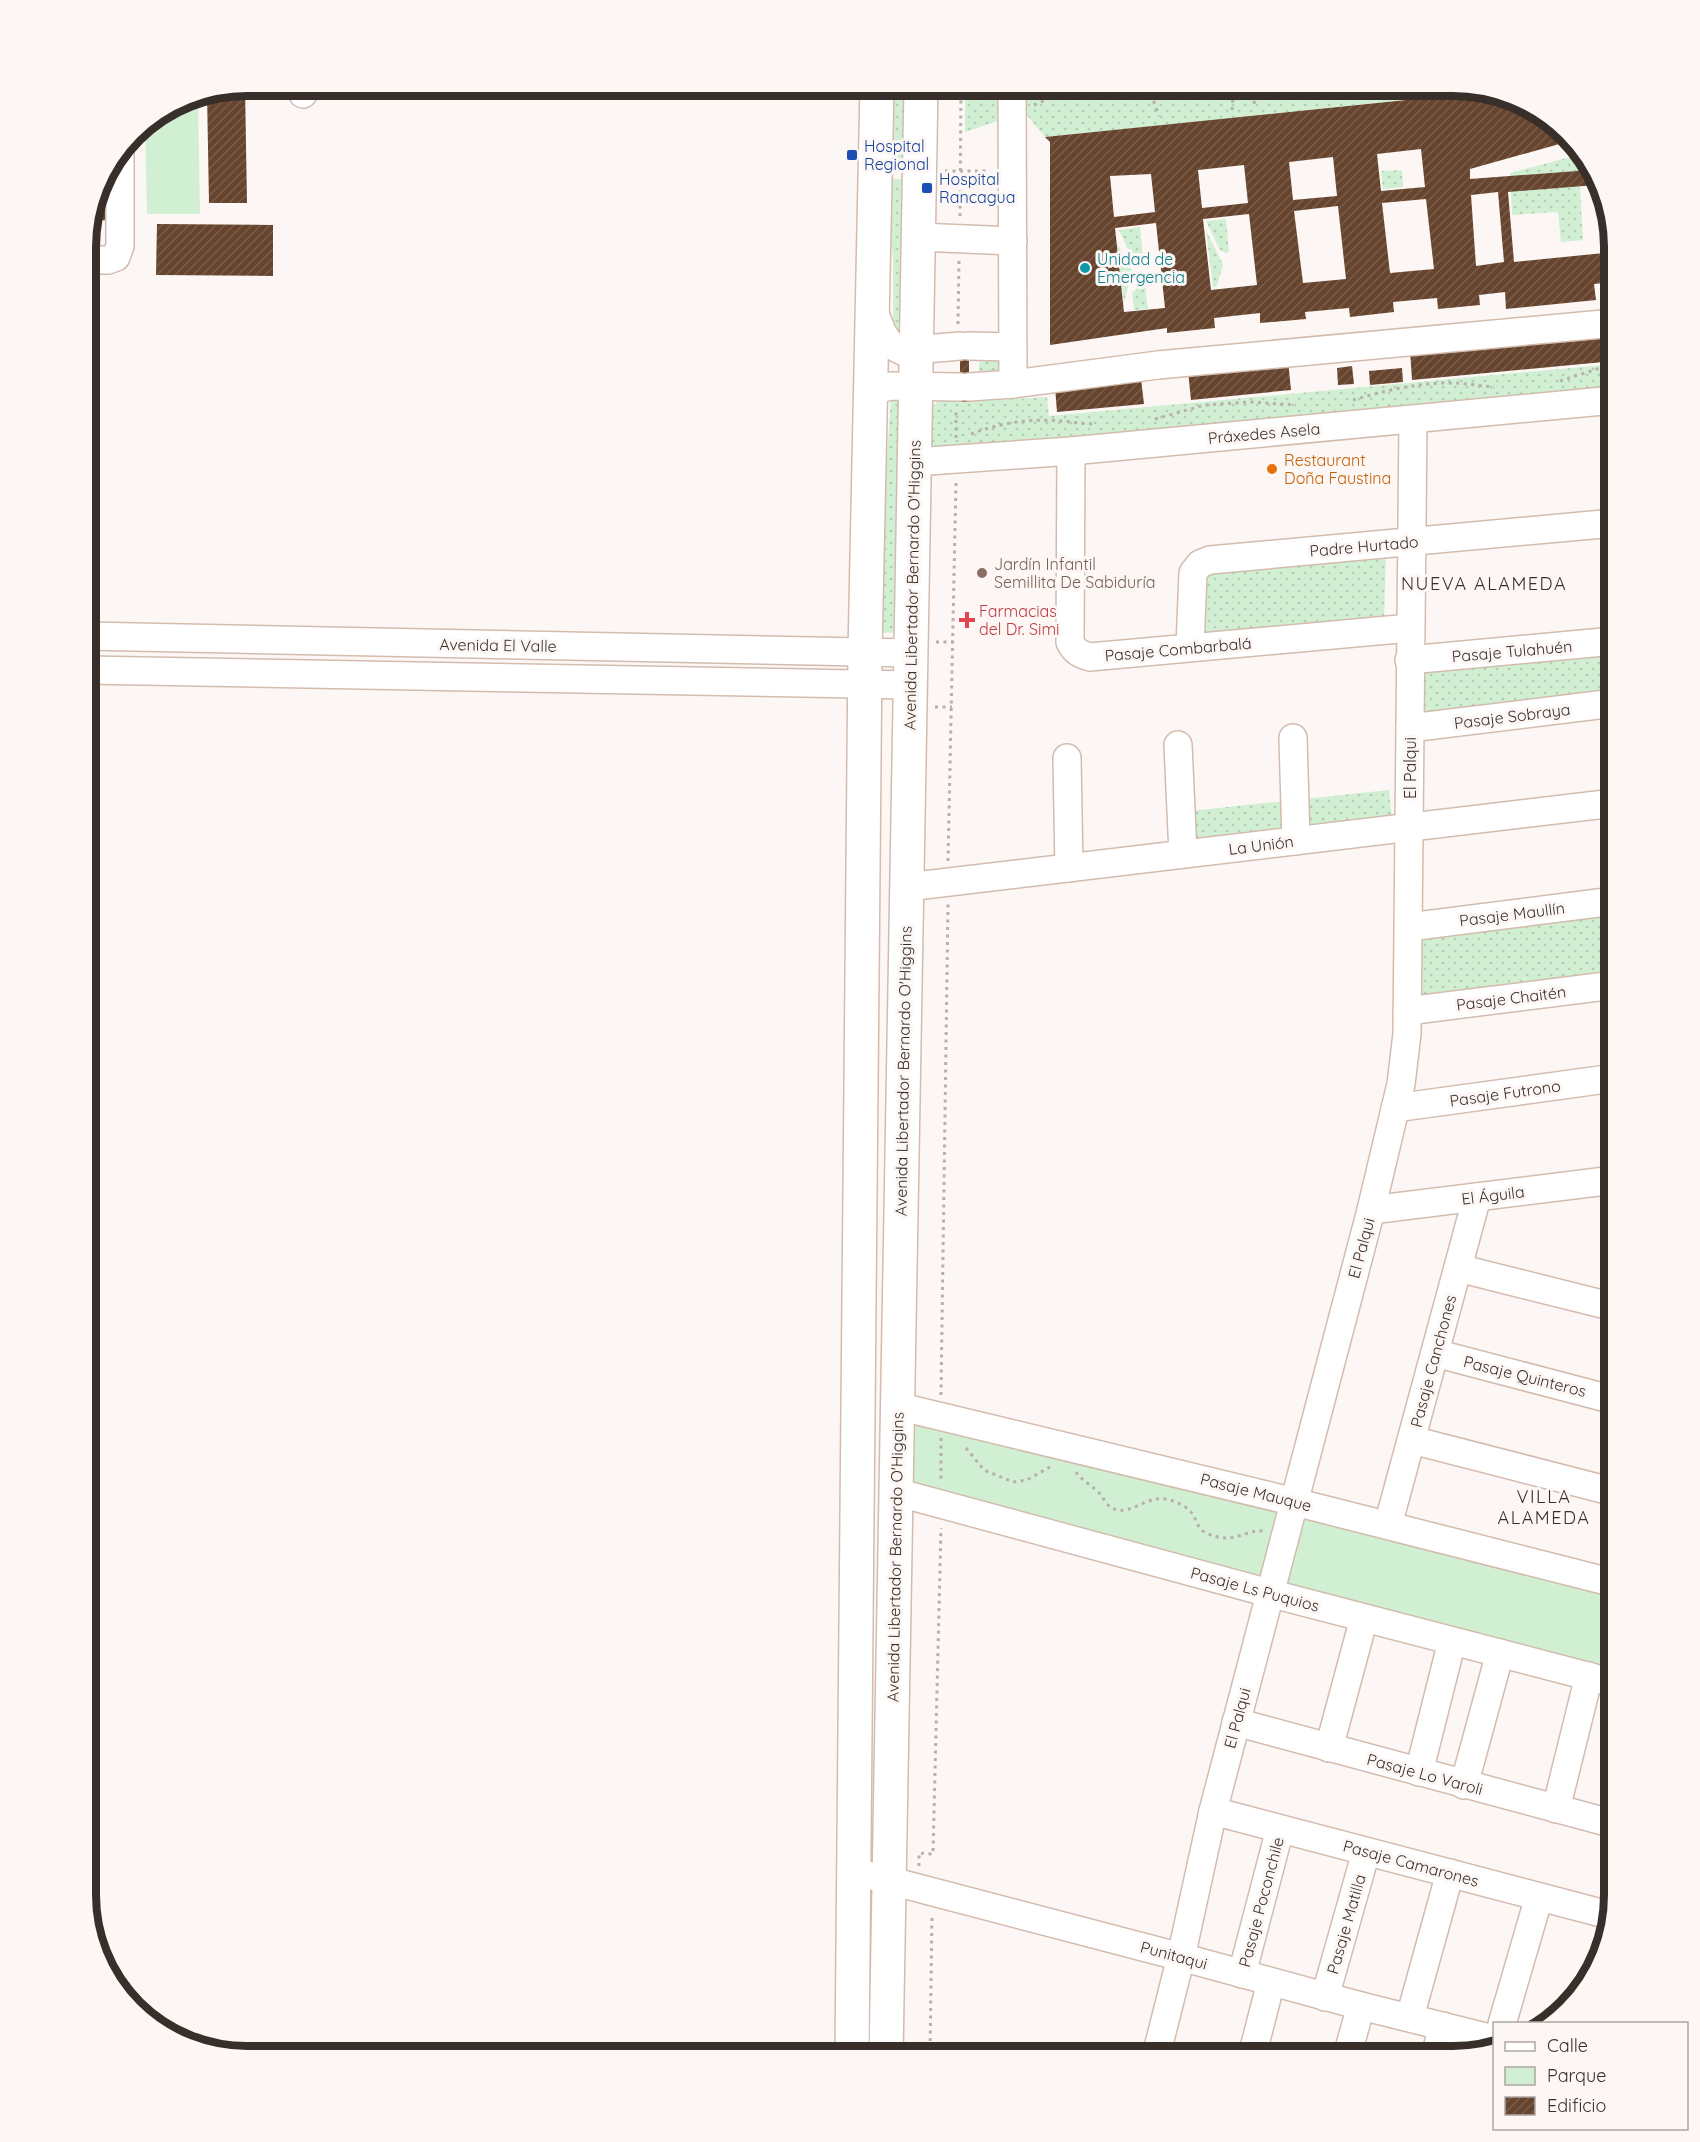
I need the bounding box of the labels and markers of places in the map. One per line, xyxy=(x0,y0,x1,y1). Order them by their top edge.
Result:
place label: Hospital Regional xyxy=(864,136,929,174)
marker: Hospital Regional xyxy=(845,148,859,162)
place label: Hospital Rancagua xyxy=(939,169,1015,207)
marker: Hospital Rancagua xyxy=(920,181,934,195)
place label: Unidad de Emergencia xyxy=(1097,249,1185,287)
marker: Unidad de Emergencia xyxy=(1078,261,1092,275)
place label: Restaurant Doña Faustina xyxy=(1284,450,1391,488)
marker: Restaurant Doña Faustina xyxy=(1265,462,1279,476)
place label: Jardín Infantil Semillita De Sabiduría xyxy=(994,554,1156,592)
marker: Jardín Infantil Semillita De Sabiduría xyxy=(975,566,989,580)
place label: Farmacias del Dr. Simi xyxy=(979,601,1059,639)
marker: Farmacias del Dr. Simi xyxy=(960,613,974,627)

